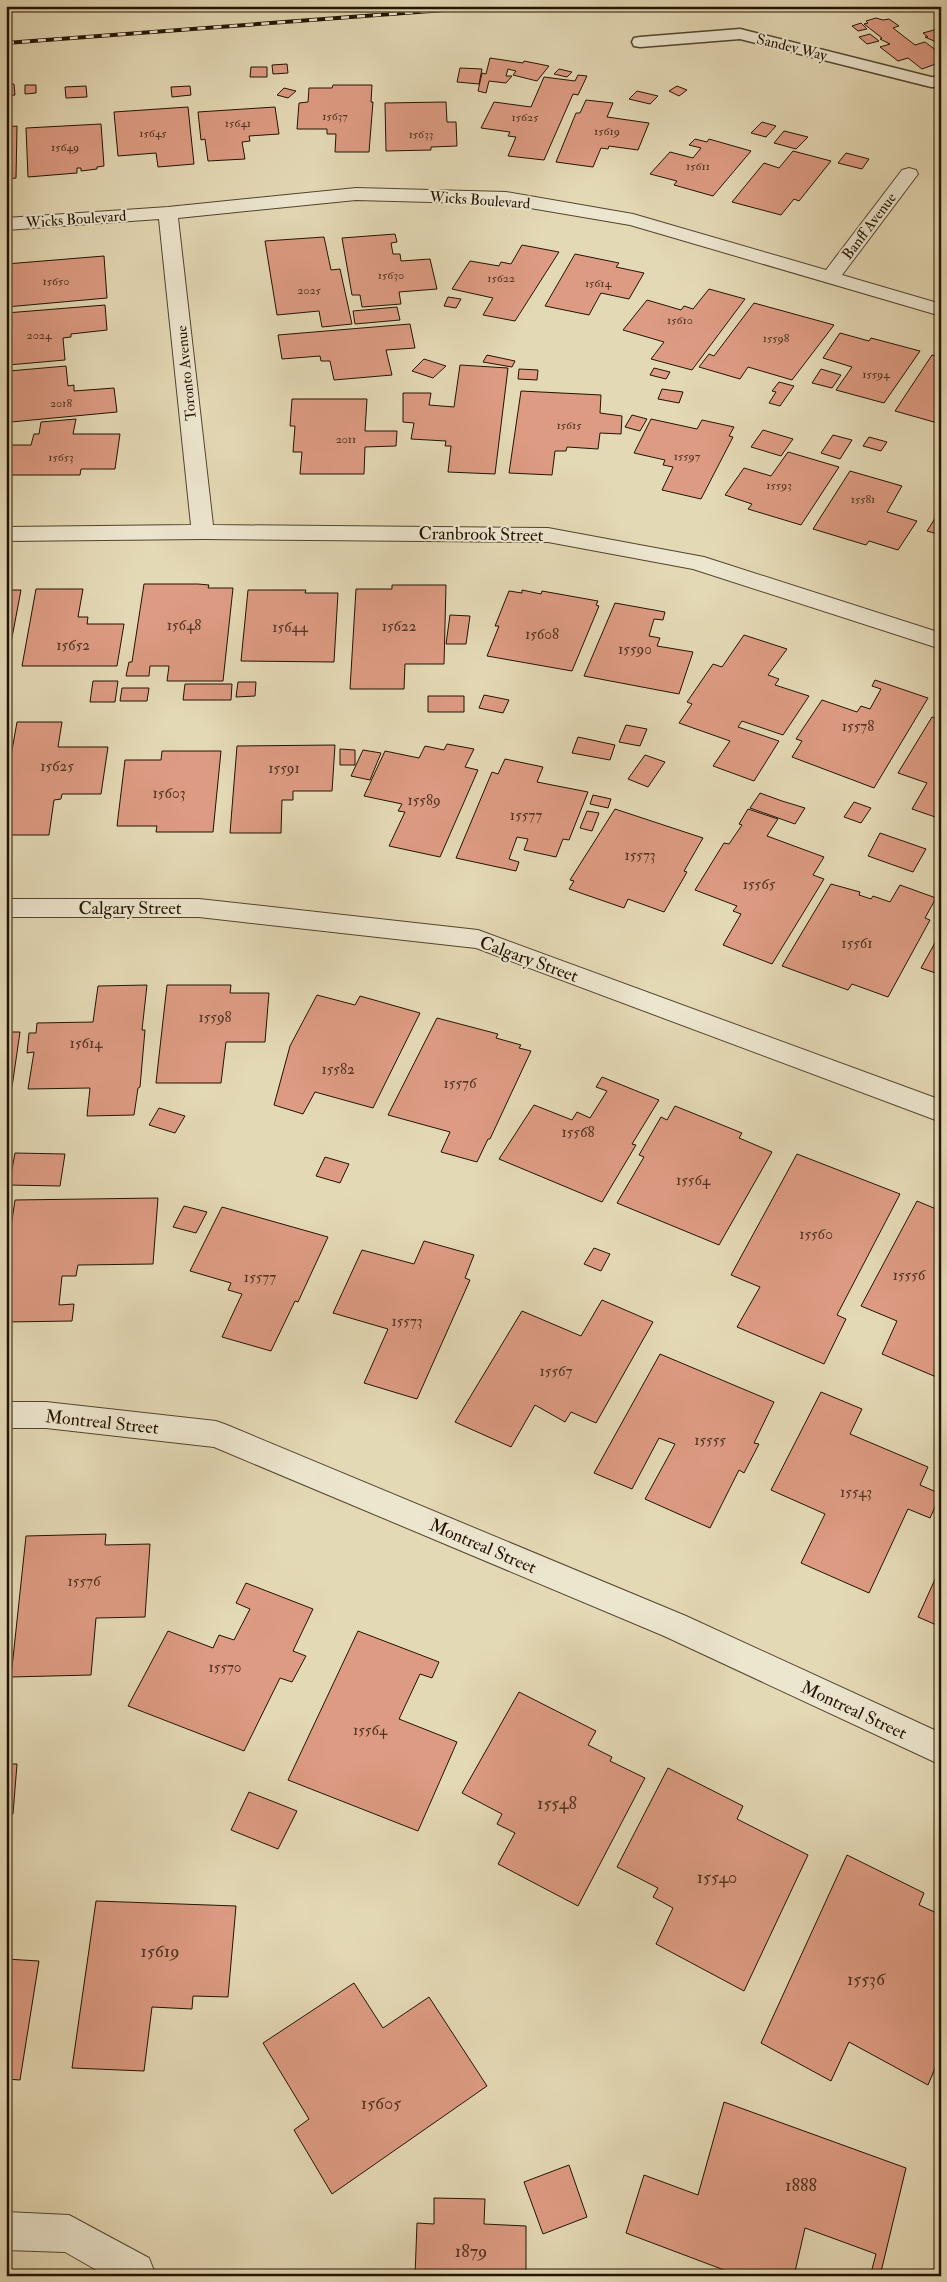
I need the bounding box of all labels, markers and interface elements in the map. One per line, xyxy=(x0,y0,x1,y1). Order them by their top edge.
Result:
street label: Sandev Way xyxy=(755,30,830,66)
house number: 15637 xyxy=(322,109,348,124)
house number: 15625 xyxy=(512,110,539,125)
house number: 15641 xyxy=(225,116,251,131)
house number: 15619 xyxy=(594,124,620,139)
house number: 15645 xyxy=(139,126,167,141)
house number: 15633 xyxy=(409,127,433,142)
house number: 15649 xyxy=(51,140,79,155)
house number: 15611 xyxy=(686,159,710,174)
street label: Wicks Boulevard xyxy=(428,187,532,214)
street label: Banff Avenue xyxy=(838,189,901,264)
street label: Wicks Boulevard xyxy=(24,206,128,233)
house number: 15630 xyxy=(378,268,404,283)
house number: 15622 xyxy=(487,271,515,286)
house number: 15650 xyxy=(43,274,69,289)
house number: 15614 xyxy=(585,276,612,291)
house number: 2025 xyxy=(297,283,322,298)
house number: 15610 xyxy=(667,313,693,328)
street label: Toronto Avenue xyxy=(172,324,201,421)
house number: 2024 xyxy=(27,328,52,343)
house number: 15598 xyxy=(763,331,790,346)
house number: 15594 xyxy=(862,367,890,382)
house number: 2018 xyxy=(50,396,72,411)
house number: 15615 xyxy=(556,418,582,433)
house number: 2011 xyxy=(336,432,356,447)
house number: 15597 xyxy=(674,449,701,464)
house number: 15653 xyxy=(48,450,74,465)
house number: 15593 xyxy=(766,478,792,493)
house number: 15581 xyxy=(851,492,875,507)
street label: Cranbrook Street xyxy=(418,522,544,547)
house number: 15648 xyxy=(167,616,201,635)
house number: 15622 xyxy=(382,617,417,636)
house number: 15644 xyxy=(272,618,309,637)
house number: 15608 xyxy=(525,625,559,644)
house number: 15652 xyxy=(56,636,90,655)
house number: 15590 xyxy=(618,640,652,659)
house number: 15578 xyxy=(842,717,874,736)
house number: 15625 xyxy=(40,757,74,776)
house number: 15591 xyxy=(268,759,300,778)
house number: 15603 xyxy=(153,784,185,803)
house number: 15589 xyxy=(407,791,441,810)
house number: 15577 xyxy=(510,806,542,825)
house number: 15573 xyxy=(624,846,656,865)
house number: 15565 xyxy=(743,875,776,894)
street label: Calgary Street xyxy=(78,897,182,920)
street label: Calgary Street xyxy=(476,931,581,988)
house number: 15561 xyxy=(841,934,873,953)
house number: 15598 xyxy=(198,1008,232,1027)
house number: 15614 xyxy=(70,1034,103,1053)
house number: 15582 xyxy=(321,1060,355,1079)
house number: 15576 xyxy=(444,1074,478,1093)
house number: 15568 xyxy=(561,1123,595,1142)
house number: 15564 xyxy=(676,1171,711,1190)
house number: 15560 xyxy=(799,1225,833,1244)
house number: 15556 xyxy=(893,1266,927,1285)
house number: 15577 xyxy=(244,1268,276,1287)
house number: 15573 xyxy=(391,1312,423,1331)
house number: 15567 xyxy=(540,1362,573,1381)
street label: Montreal Street xyxy=(44,1405,160,1440)
house number: 15555 xyxy=(694,1431,726,1450)
house number: 15543 xyxy=(840,1483,872,1502)
street label: Montreal Street xyxy=(426,1514,540,1579)
house number: 15576 xyxy=(68,1572,102,1591)
house number: 15570 xyxy=(208,1658,242,1677)
street label: Montreal Street xyxy=(797,1676,911,1745)
house number: 15564 xyxy=(353,1721,388,1740)
house number: 15548 xyxy=(537,1792,577,1815)
house number: 15540 xyxy=(697,1866,737,1889)
house number: 15619 xyxy=(141,1940,179,1963)
house number: 15536 xyxy=(847,1968,886,1991)
house number: 15605 xyxy=(361,2092,401,2115)
house number: 1888 xyxy=(785,2174,817,2197)
house number: 1879 xyxy=(455,2240,487,2263)

